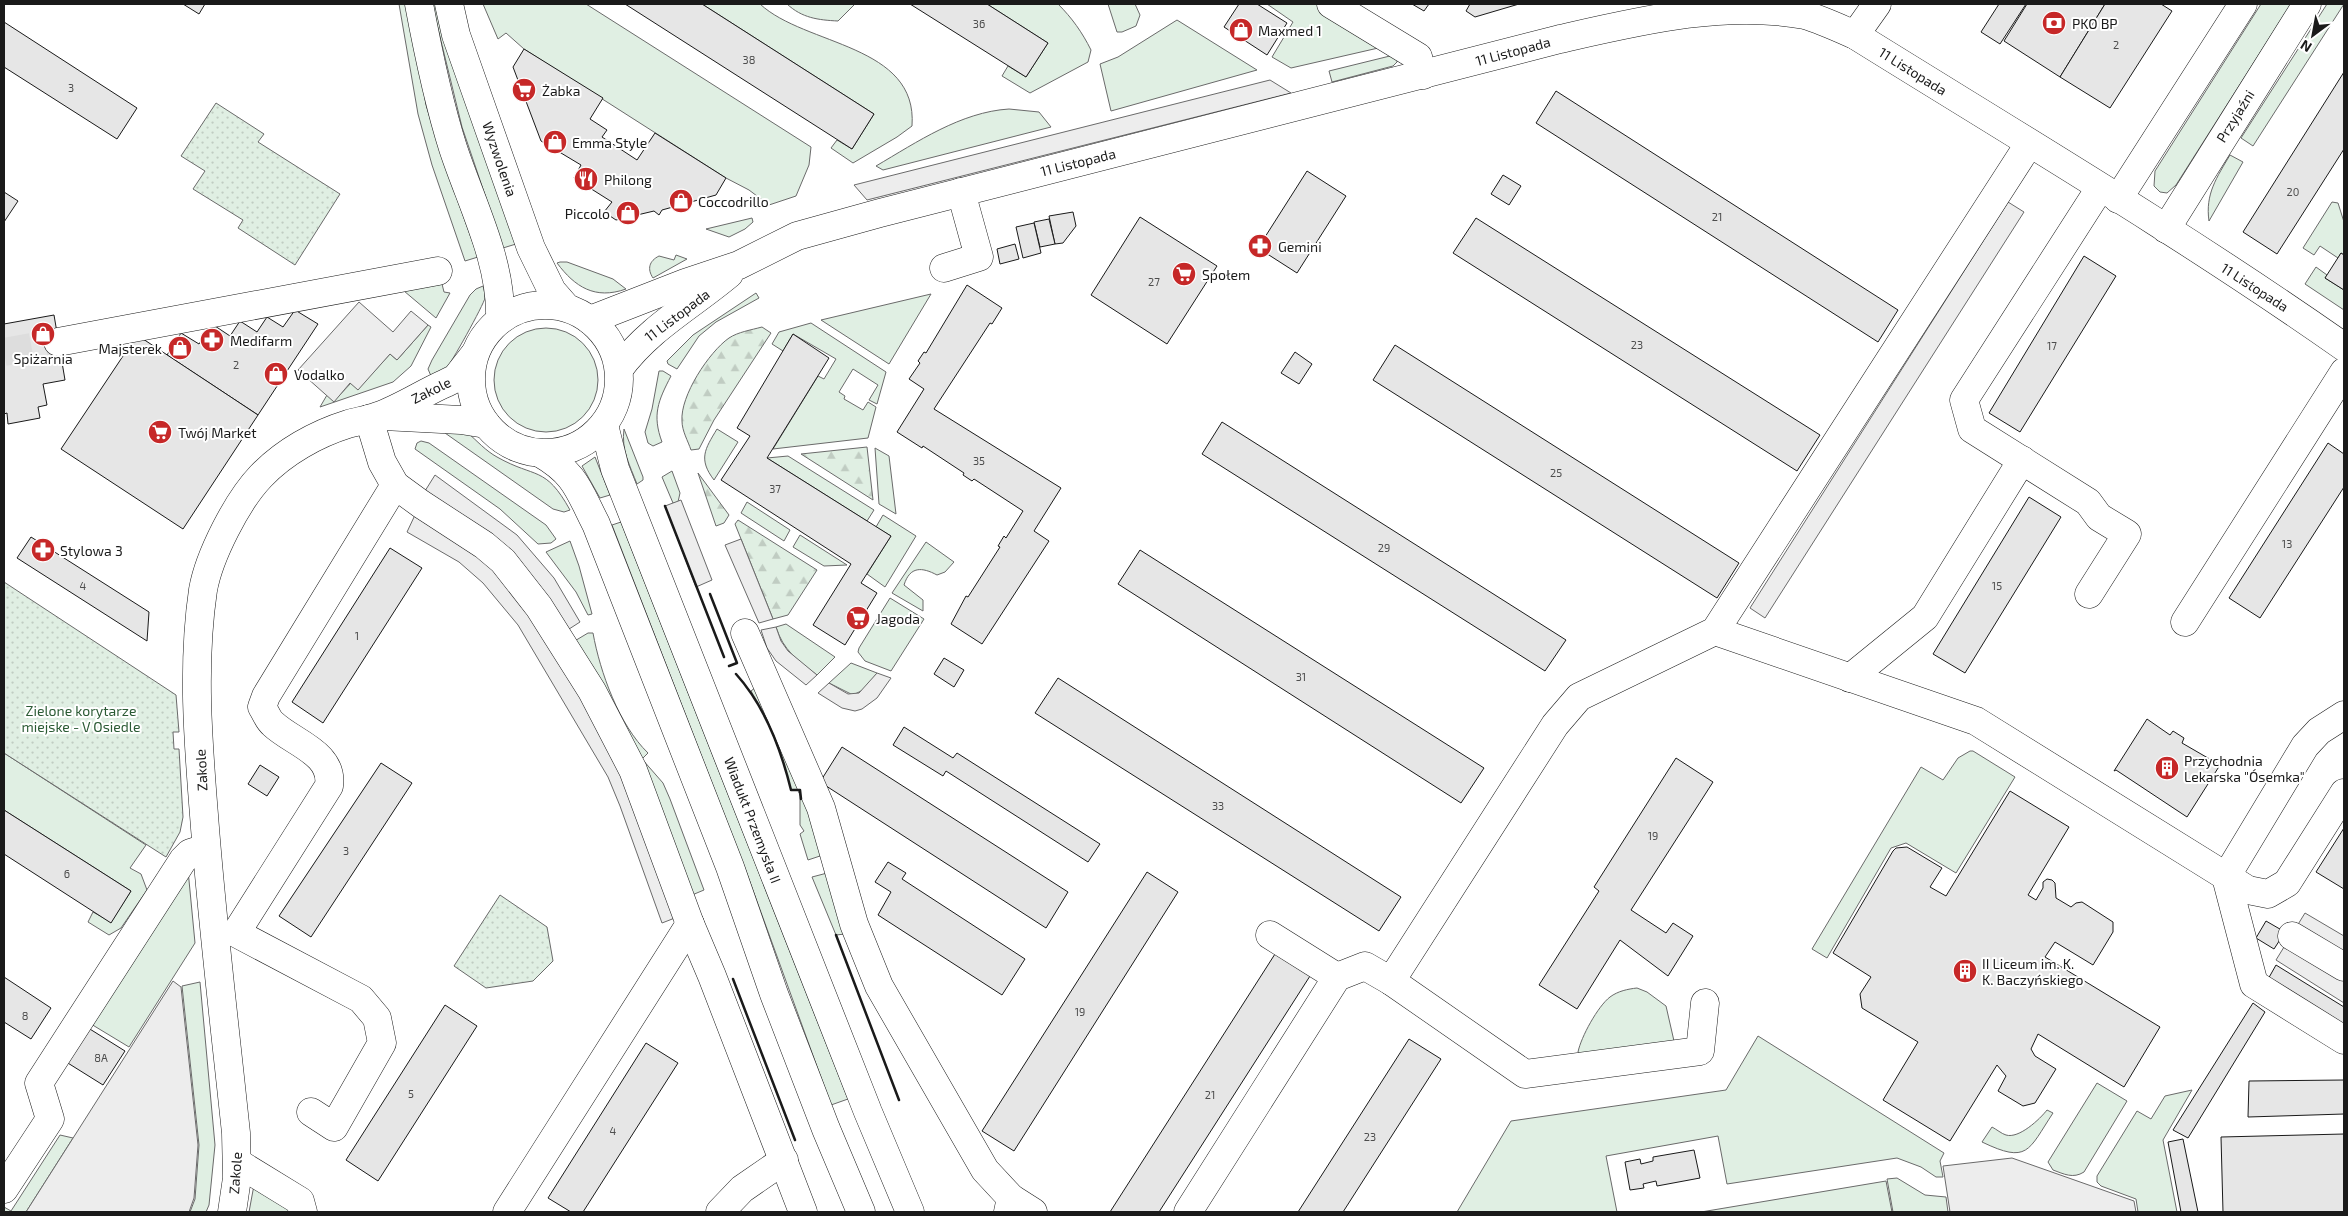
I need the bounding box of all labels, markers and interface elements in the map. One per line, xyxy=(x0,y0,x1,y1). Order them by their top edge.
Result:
bank icon: PKO BP xyxy=(2041,10,2067,36)
north arrow xyxy=(2288,10,2338,60)
place label: PKO BP xyxy=(2072,15,2118,32)
house number: 36 xyxy=(973,17,985,30)
shop icon: Maxmed 1 xyxy=(1228,17,1254,43)
place label: Maxmed 1 xyxy=(1258,22,1322,39)
street label: 11 Listopada xyxy=(1474,33,1552,69)
text: N xyxy=(2297,37,2315,56)
house number: 2 xyxy=(2113,38,2119,51)
street label: 11 Listopada xyxy=(1876,43,1950,99)
house number: 38 xyxy=(743,53,755,66)
supermarket icon: Żabka xyxy=(511,77,537,103)
house number: 3 xyxy=(68,81,74,94)
place label: Żabka xyxy=(542,82,580,99)
street label: Przyjaźni xyxy=(2212,87,2258,145)
street label: Wyzwolenia xyxy=(479,119,521,199)
shop icon: Emma Style xyxy=(542,129,568,155)
place label: Emma Style xyxy=(572,134,647,151)
street label: 11 Listopada xyxy=(1039,144,1117,180)
restaurant icon: Philong xyxy=(573,166,599,192)
place label: Philong xyxy=(604,171,652,188)
house number: 20 xyxy=(2287,185,2299,198)
shop icon: Coccodrillo xyxy=(668,188,694,214)
place label: Coccodrillo xyxy=(698,193,769,210)
shop icon: Piccolo xyxy=(615,200,641,226)
place label: Piccolo xyxy=(565,205,610,222)
house number: 21 xyxy=(1712,210,1722,223)
pharmacy icon: Gemini xyxy=(1247,233,1273,259)
place label: Gemini xyxy=(1278,238,1322,255)
street label: 11 Listopada xyxy=(2218,259,2292,315)
supermarket icon: Społem xyxy=(1171,261,1197,287)
place label: Społem xyxy=(1202,266,1250,283)
house number: 27 xyxy=(1148,275,1160,288)
street label: 11 Listopada xyxy=(641,285,713,345)
shop icon: Spiżarnia xyxy=(30,321,56,347)
pharmacy icon: Medifarm xyxy=(199,327,225,353)
place label: Medifarm xyxy=(230,332,292,349)
shop icon: Majsterek xyxy=(167,335,193,361)
house number: 23 xyxy=(1631,338,1643,351)
house number: 17 xyxy=(2047,339,2057,352)
place label: Majsterek xyxy=(98,340,162,357)
place label: Spiżarnia xyxy=(13,350,73,367)
house number: 2 xyxy=(233,358,239,371)
shop icon: Vodalko xyxy=(263,361,289,387)
place label: Vodalko xyxy=(294,366,345,383)
street label: Zakole xyxy=(408,373,454,407)
supermarket icon: Twój Market xyxy=(147,419,173,445)
place label: Twój Market xyxy=(178,424,257,441)
house number: 35 xyxy=(973,454,985,467)
house number: 25 xyxy=(1550,466,1562,479)
house number: 37 xyxy=(769,482,781,495)
pharmacy icon: Stylowa 3 xyxy=(30,537,56,563)
house number: 13 xyxy=(2282,537,2292,550)
house number: 29 xyxy=(1378,541,1390,554)
place label: Stylowa 3 xyxy=(60,542,123,559)
house number: 4 xyxy=(80,579,87,592)
house number: 15 xyxy=(1992,579,2002,592)
supermarket icon: Jagoda xyxy=(845,605,871,631)
place label: Jagoda xyxy=(876,610,920,627)
house number: 1 xyxy=(355,629,359,642)
house number: 31 xyxy=(1296,670,1306,683)
park label: Zielone korytarze miejske - V Osiedle xyxy=(22,702,140,735)
street label: Zakole xyxy=(191,749,211,791)
place label: Przychodnia Lekarska "Ósemka" xyxy=(2184,752,2305,785)
street label: Wiadukt Przemysła II xyxy=(721,754,785,886)
building icon: Przychodnia Lekarska "Ósemka" xyxy=(2154,755,2180,781)
house number: 33 xyxy=(1212,799,1224,812)
house number: 19 xyxy=(1648,829,1658,842)
house number: 3 xyxy=(343,844,349,857)
house number: 6 xyxy=(64,867,70,880)
place label: II Liceum im. K. K. Baczyńskiego xyxy=(1982,955,2083,988)
building icon: II Liceum im. K. K. Baczyńskiego xyxy=(1952,958,1978,984)
house number: 19 xyxy=(1075,1005,1085,1018)
house number: 8 xyxy=(22,1009,28,1022)
house number: 8A xyxy=(94,1051,108,1064)
house number: 5 xyxy=(408,1087,414,1100)
house number: 21 xyxy=(1205,1088,1215,1101)
house number: 4 xyxy=(610,1124,617,1137)
house number: 23 xyxy=(1364,1130,1376,1143)
street label: Zakole xyxy=(225,1151,245,1195)

